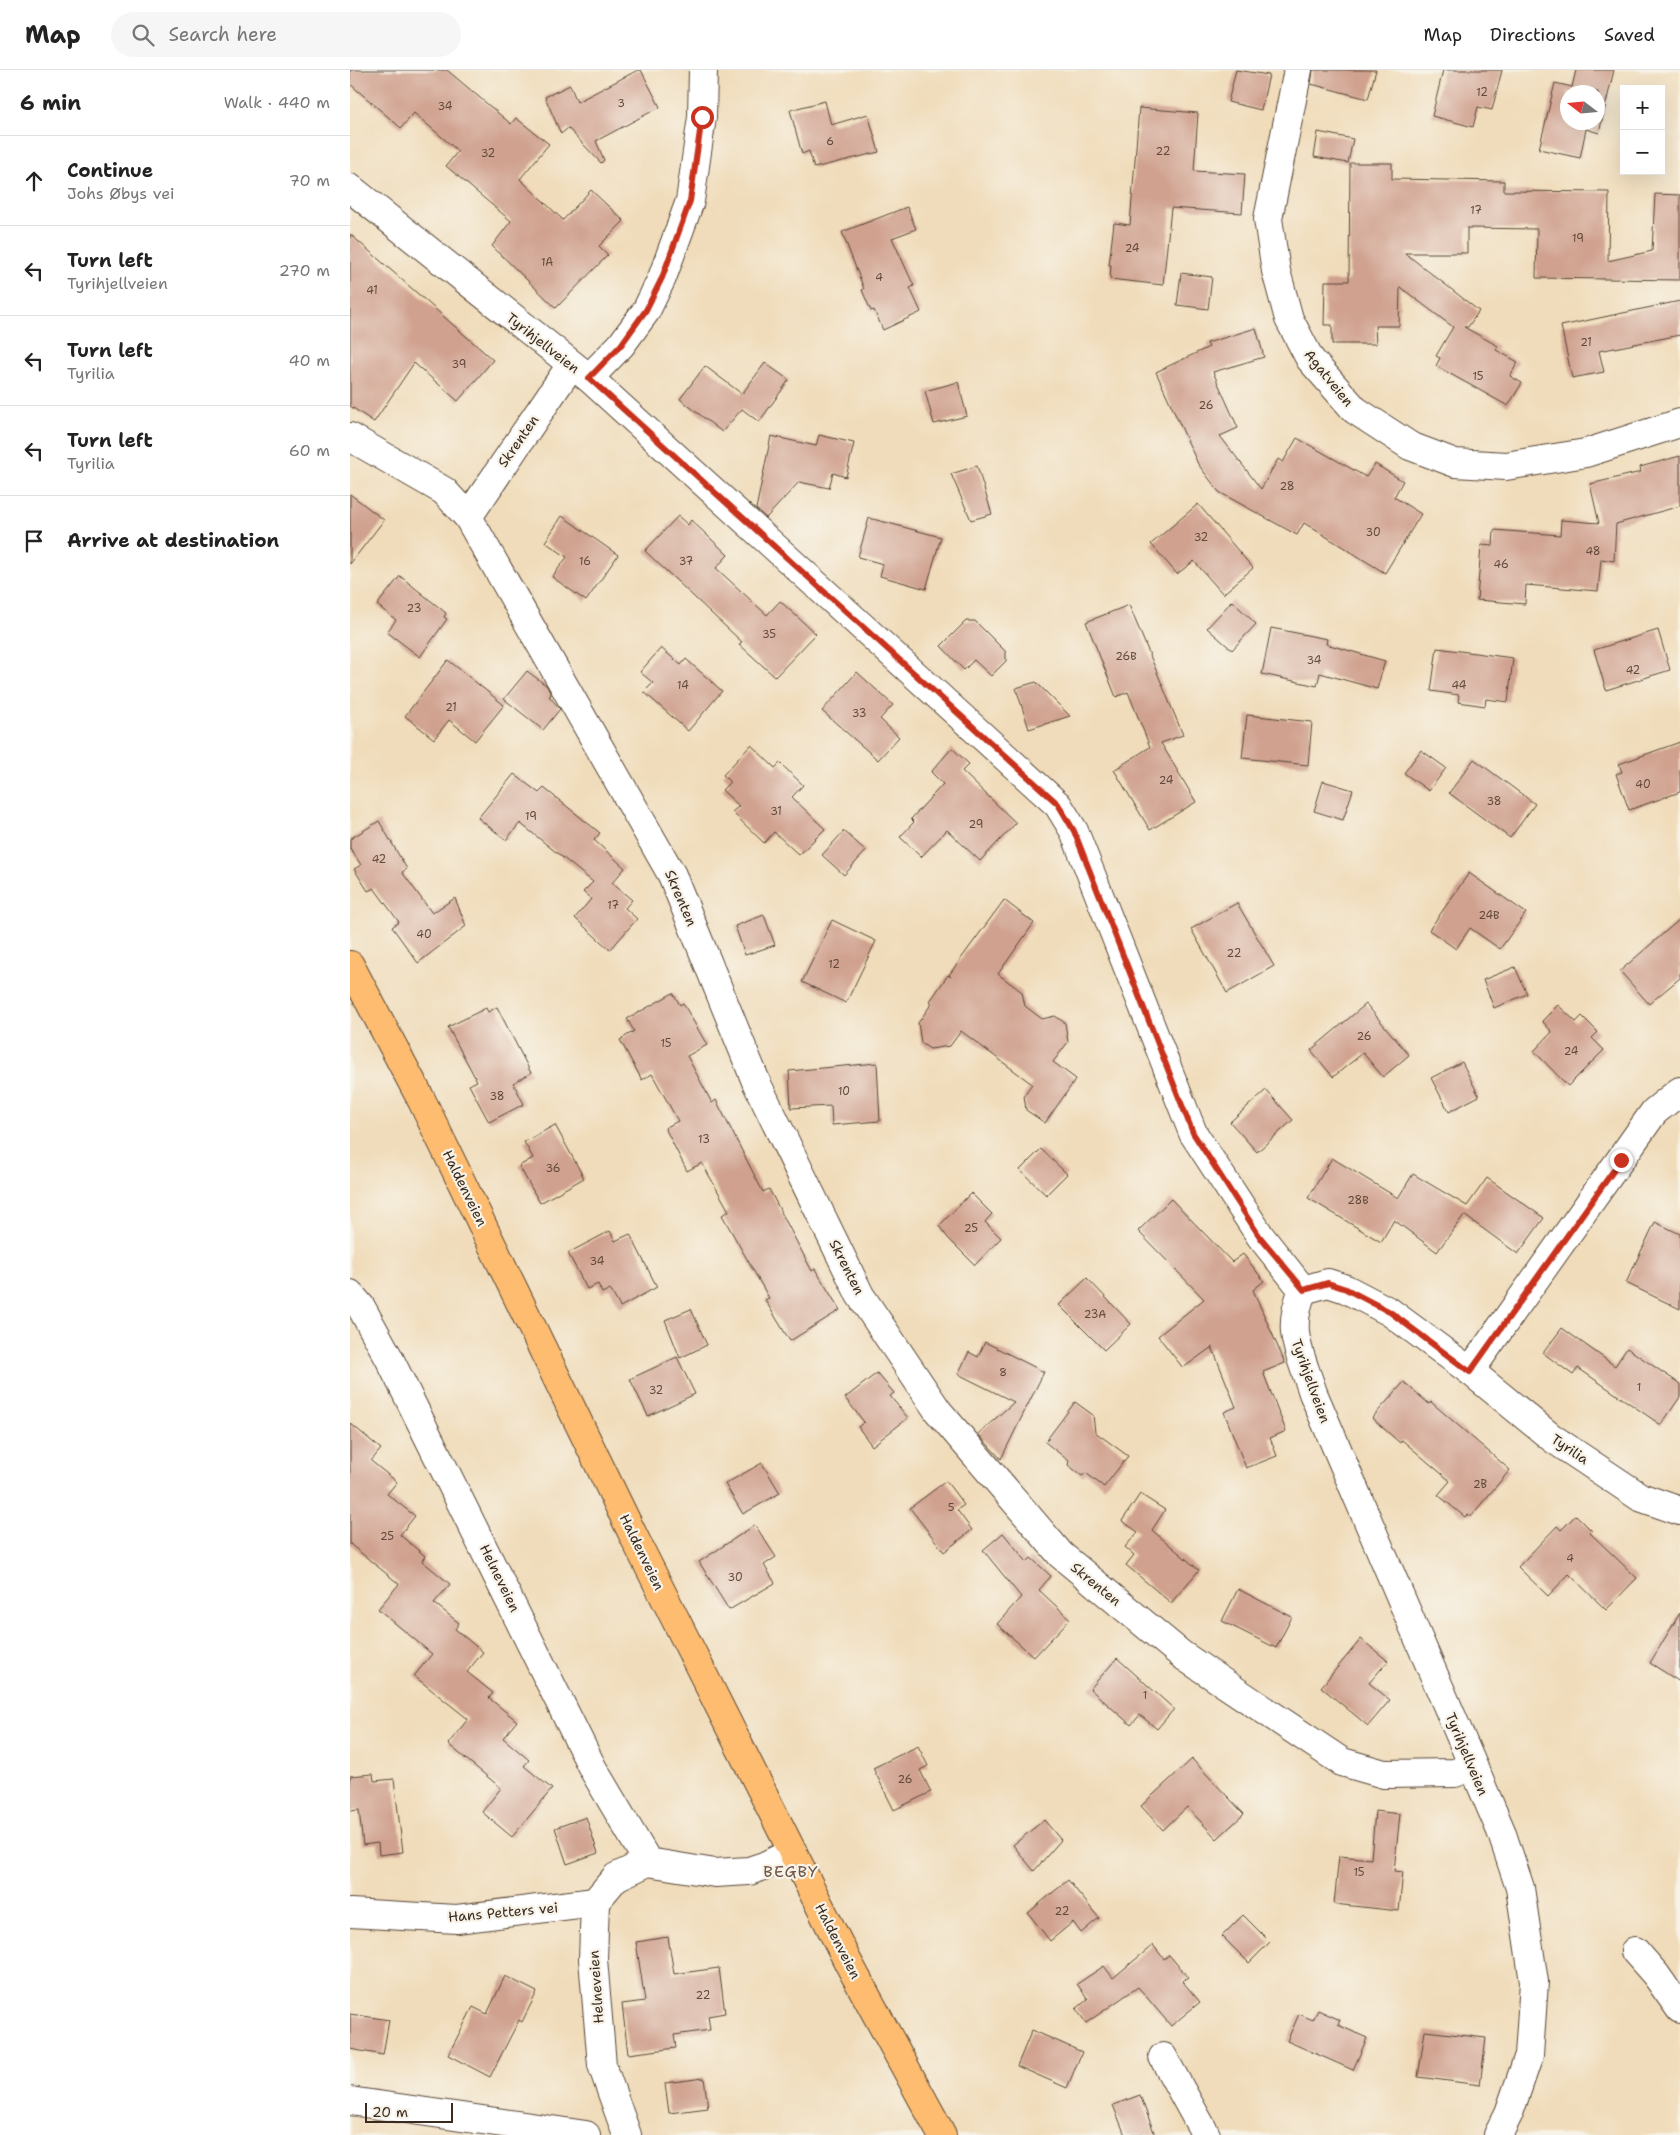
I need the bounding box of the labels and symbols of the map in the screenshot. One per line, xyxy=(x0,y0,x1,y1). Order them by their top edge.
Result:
house number: 12 xyxy=(1476,85,1488,100)
north arrow xyxy=(1560,85,1605,130)
house number: 3 xyxy=(617,96,625,111)
house number: 34 xyxy=(438,99,453,114)
route start xyxy=(691,106,714,129)
house number: 6 xyxy=(826,134,834,149)
house number: 22 xyxy=(1156,144,1170,159)
house number: 32 xyxy=(481,146,495,161)
house number: 17 xyxy=(1470,203,1482,218)
house number: 19 xyxy=(1572,231,1584,246)
house number: 24 xyxy=(1125,241,1140,256)
house number: 1A xyxy=(541,255,553,270)
house number: 4 xyxy=(875,270,883,285)
house number: 41 xyxy=(366,283,378,298)
street label: Tyrihjellveien xyxy=(503,309,584,378)
house number: 21 xyxy=(1580,335,1592,350)
street label: Agatveien xyxy=(1300,346,1358,411)
house number: 39 xyxy=(452,357,466,372)
house number: 15 xyxy=(1472,369,1484,384)
house number: 26 xyxy=(1199,398,1213,413)
street label: Skrenten xyxy=(494,411,543,471)
house number: 28 xyxy=(1279,479,1295,494)
house number: 30 xyxy=(1365,525,1381,540)
house number: 32 xyxy=(1194,530,1208,545)
house number: 48 xyxy=(1585,544,1601,559)
house number: 16 xyxy=(579,554,591,569)
house number: 37 xyxy=(679,554,694,569)
house number: 46 xyxy=(1493,557,1509,572)
house number: 23 xyxy=(407,601,421,616)
house number: 35 xyxy=(762,627,776,642)
house number: 26B xyxy=(1115,649,1137,664)
house number: 34 xyxy=(1307,653,1322,668)
house number: 42 xyxy=(1626,663,1640,678)
house number: 14 xyxy=(677,678,689,693)
house number: 44 xyxy=(1451,678,1467,693)
house number: 21 xyxy=(445,700,457,715)
house number: 33 xyxy=(852,706,866,721)
house number: 24 xyxy=(1159,773,1174,788)
house number: 40 xyxy=(1635,777,1651,792)
house number: 38 xyxy=(1486,794,1502,809)
house number: 31 xyxy=(770,804,782,819)
house number: 19 xyxy=(525,809,537,824)
house number: 29 xyxy=(969,817,983,832)
house number: 42 xyxy=(372,852,386,867)
street label: Skrenten xyxy=(661,867,701,929)
house number: 17 xyxy=(607,898,619,913)
house number: 24B xyxy=(1478,908,1500,923)
house number: 40 xyxy=(416,927,432,942)
house number: 22 xyxy=(1227,946,1241,961)
house number: 12 xyxy=(828,957,840,972)
house number: 26 xyxy=(1357,1029,1371,1044)
house number: 15 xyxy=(660,1036,672,1051)
house number: 24 xyxy=(1564,1044,1579,1059)
house number: 10 xyxy=(838,1084,850,1099)
house number: 38 xyxy=(489,1089,505,1104)
house number: 13 xyxy=(698,1132,710,1147)
street label: Haldenveien xyxy=(439,1147,491,1230)
route end xyxy=(1610,1149,1633,1172)
house number: 36 xyxy=(545,1161,561,1176)
house number: 28B xyxy=(1347,1193,1369,1208)
house number: 25 xyxy=(964,1221,978,1236)
street label: Skrenten xyxy=(825,1236,869,1298)
house number: 34 xyxy=(590,1254,605,1269)
house number: 23A xyxy=(1084,1307,1106,1322)
street label: Tyrihjellveien xyxy=(1287,1336,1335,1426)
house number: 8 xyxy=(999,1365,1007,1380)
house number: 1 xyxy=(1637,1380,1641,1395)
house number: 32 xyxy=(649,1383,663,1398)
street label: Tyrilia xyxy=(1548,1430,1593,1468)
house number: 2B xyxy=(1473,1477,1487,1492)
house number: 5 xyxy=(948,1500,955,1515)
street label: Haldenveien xyxy=(616,1511,668,1594)
house number: 25 xyxy=(380,1529,394,1544)
street label: Helneveien xyxy=(476,1541,524,1615)
house number: 4 xyxy=(1566,1551,1574,1566)
street label: Skrenten xyxy=(1067,1558,1125,1610)
house number: 30 xyxy=(727,1570,743,1585)
house number: 1 xyxy=(1143,1688,1147,1703)
street label: Tyrihjellveien xyxy=(1441,1710,1493,1798)
house number: 26 xyxy=(898,1772,912,1787)
district label: BEGBY xyxy=(763,1861,819,1882)
house number: 15 xyxy=(1353,1865,1365,1880)
street label: Hans Petters vei xyxy=(447,1898,559,1926)
street label: Haldenveien xyxy=(811,1900,865,1982)
house number: 22 xyxy=(1055,1904,1069,1919)
street label: Helneveien xyxy=(584,1949,608,2024)
house number: 22 xyxy=(696,1988,710,2003)
scale bar xyxy=(365,2100,452,2123)

